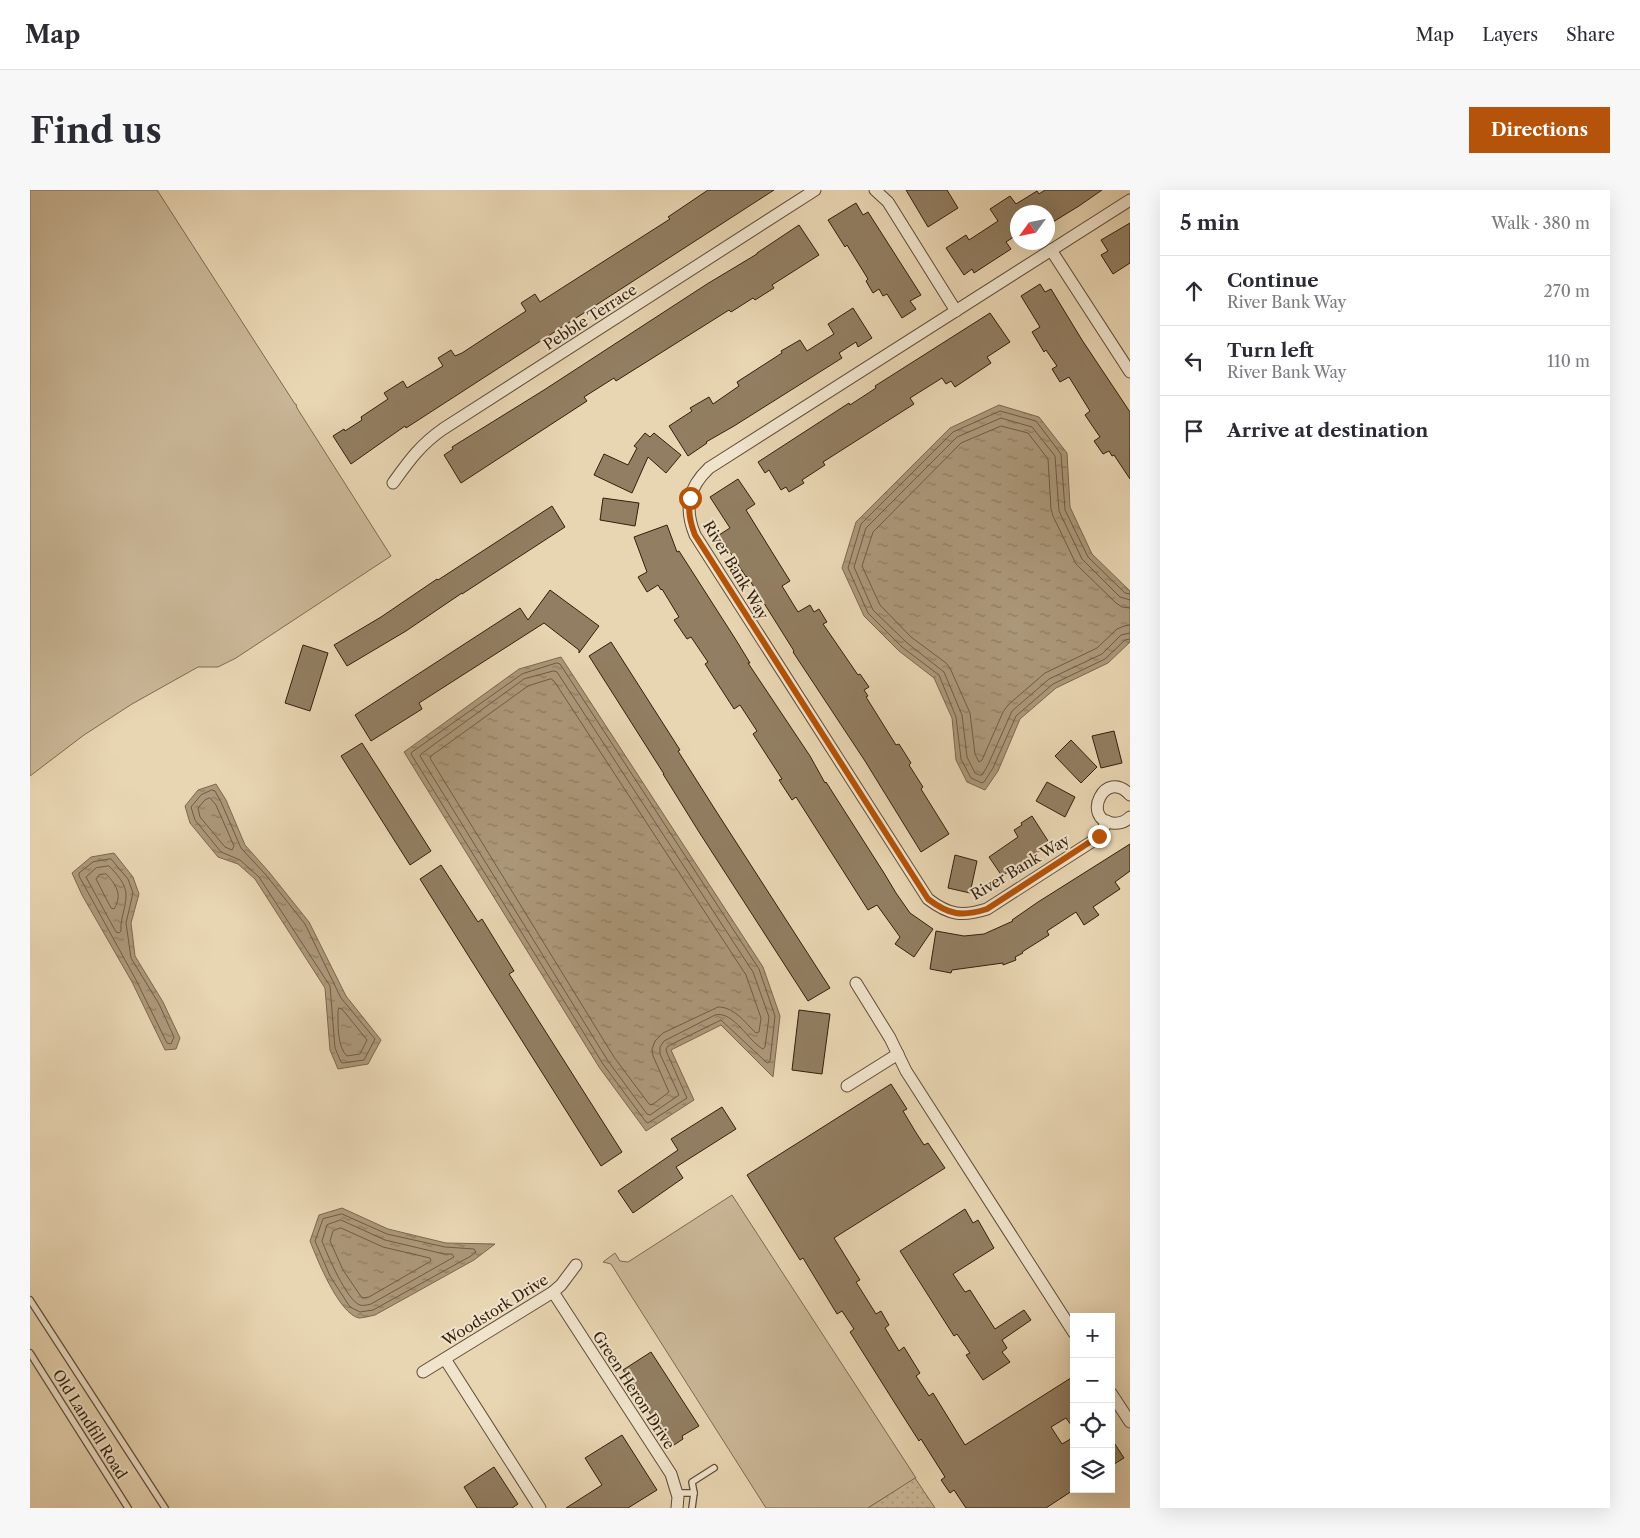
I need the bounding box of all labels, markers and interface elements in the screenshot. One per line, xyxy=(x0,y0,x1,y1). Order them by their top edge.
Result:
text: Map xyxy=(25,20,80,49)
text: Map xyxy=(1416,24,1454,46)
text: Layers xyxy=(1482,24,1538,46)
text: Share xyxy=(1566,24,1615,46)
button: Directions xyxy=(1469,107,1610,153)
text: Find us xyxy=(30,109,162,152)
north arrow xyxy=(1010,205,1055,250)
text: 5 min xyxy=(1180,210,1240,235)
text: Walk · 380 m xyxy=(1491,213,1590,233)
text: Continue xyxy=(1227,269,1319,292)
icon: ahead xyxy=(1180,277,1208,305)
street label: Pebble Terrace xyxy=(540,280,640,354)
text: 270 m xyxy=(1544,281,1590,301)
text: River Bank Way xyxy=(1227,292,1347,312)
text: Turn left xyxy=(1227,339,1314,362)
icon: left xyxy=(1180,347,1208,375)
text: 110 m xyxy=(1547,351,1590,371)
text: River Bank Way xyxy=(1227,362,1347,382)
icon: arrive xyxy=(1180,417,1208,445)
text: Arrive at destination xyxy=(1227,419,1428,442)
route start xyxy=(679,487,702,510)
street label: River Bank Way xyxy=(699,517,773,623)
route end xyxy=(1088,825,1111,848)
street label: River Bank Way xyxy=(967,830,1073,904)
street label: Woodstork Drive xyxy=(438,1270,551,1351)
map controls xyxy=(1070,1313,1115,1493)
button: + xyxy=(1070,1313,1115,1358)
street label: Green Heron Drive xyxy=(589,1327,679,1453)
button: − xyxy=(1070,1358,1115,1403)
street label: Old Landfill Road xyxy=(49,1366,131,1482)
button: locate xyxy=(1070,1403,1115,1448)
button: layers xyxy=(1070,1448,1115,1493)

